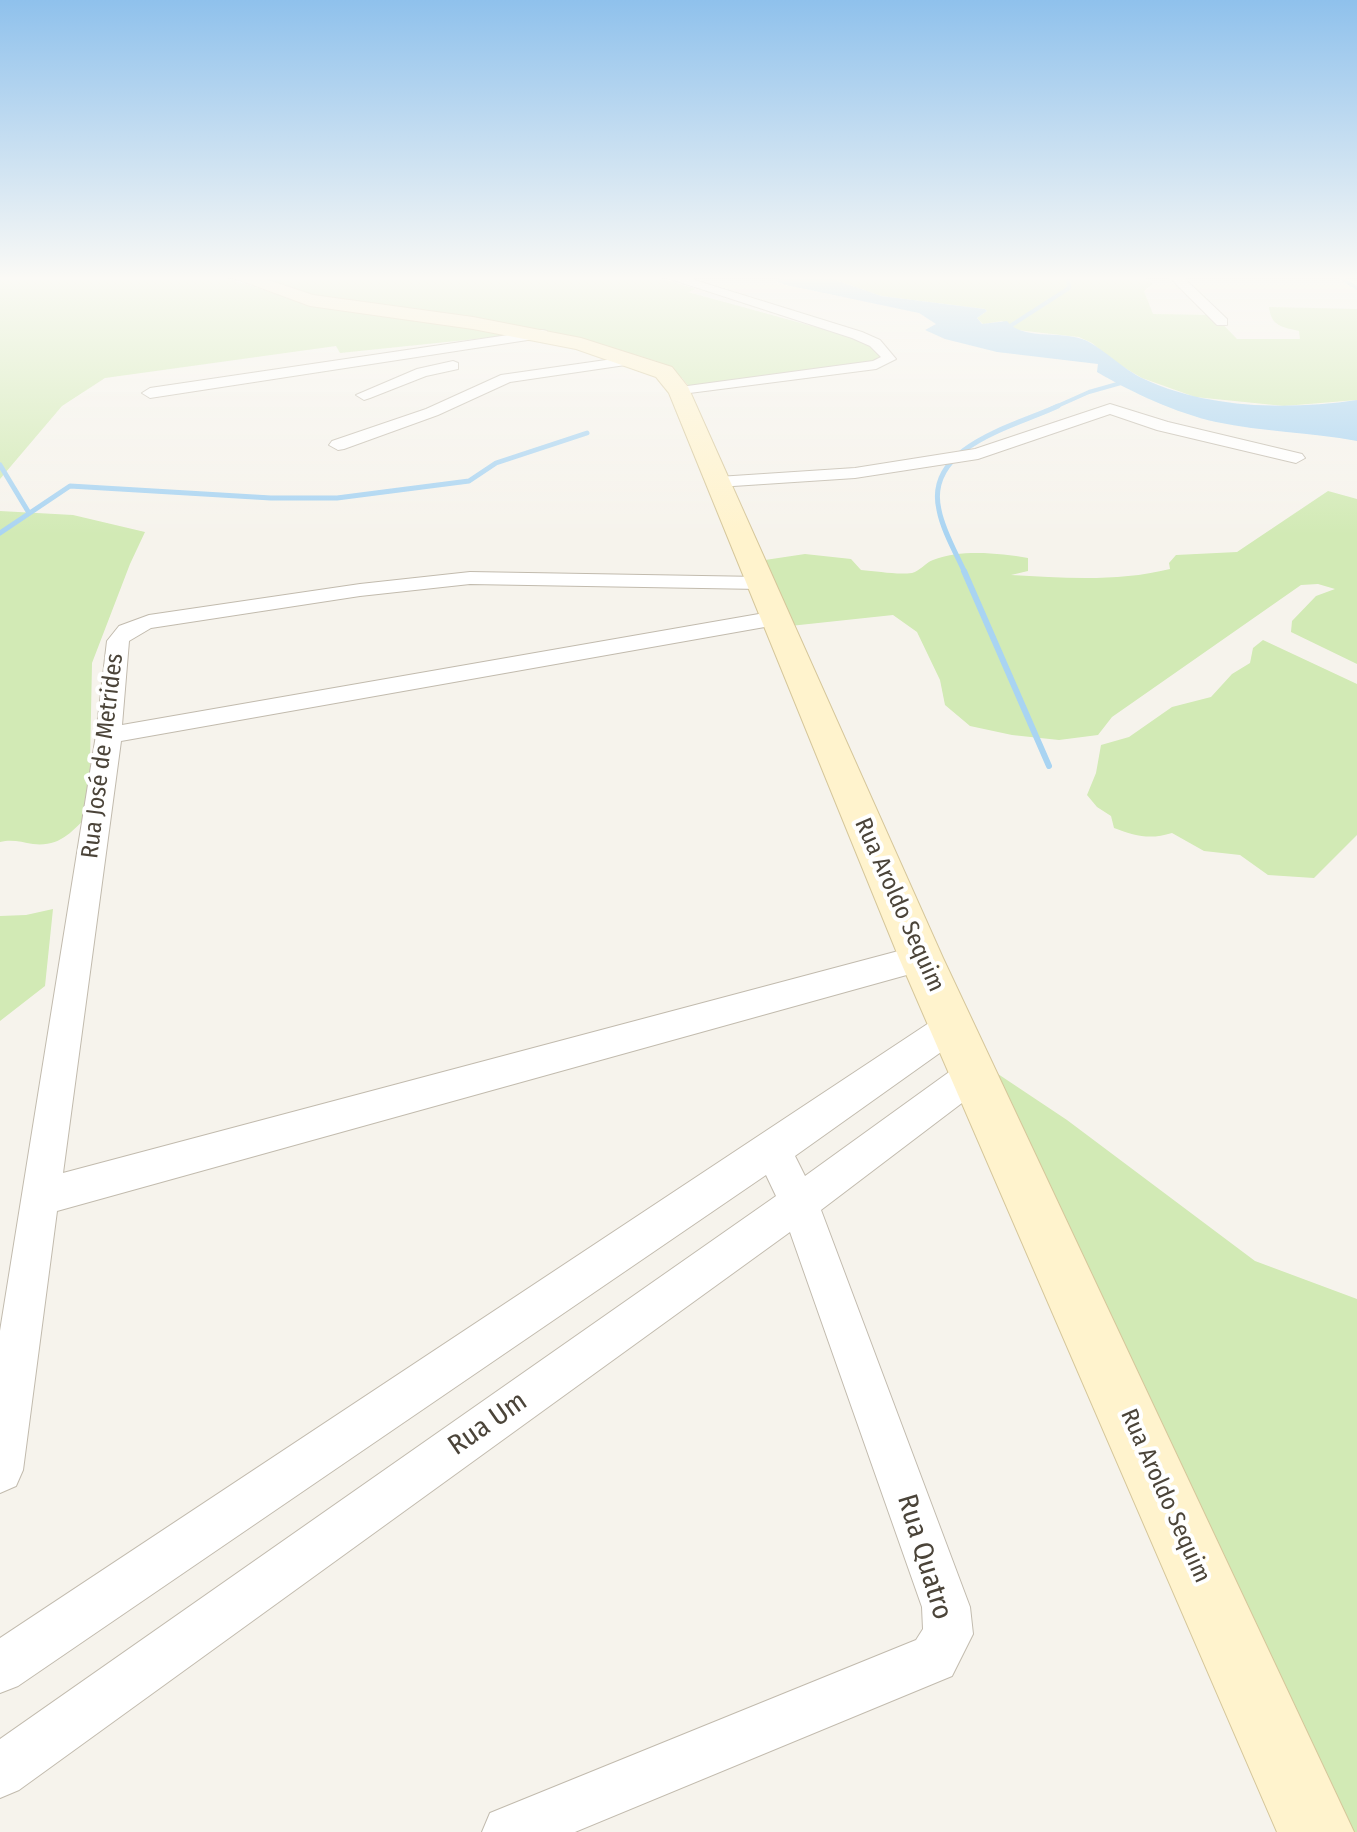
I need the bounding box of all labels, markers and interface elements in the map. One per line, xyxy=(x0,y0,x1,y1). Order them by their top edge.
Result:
street label: Rua José de Metrides xyxy=(76,652,130,860)
street label: Rua Aroldo Sequim xyxy=(848,814,950,996)
street label: Rua Um xyxy=(442,1385,534,1463)
street label: Rua Aroldo Sequim xyxy=(1114,1405,1216,1587)
street label: Rua Quatro xyxy=(889,1490,959,1624)

